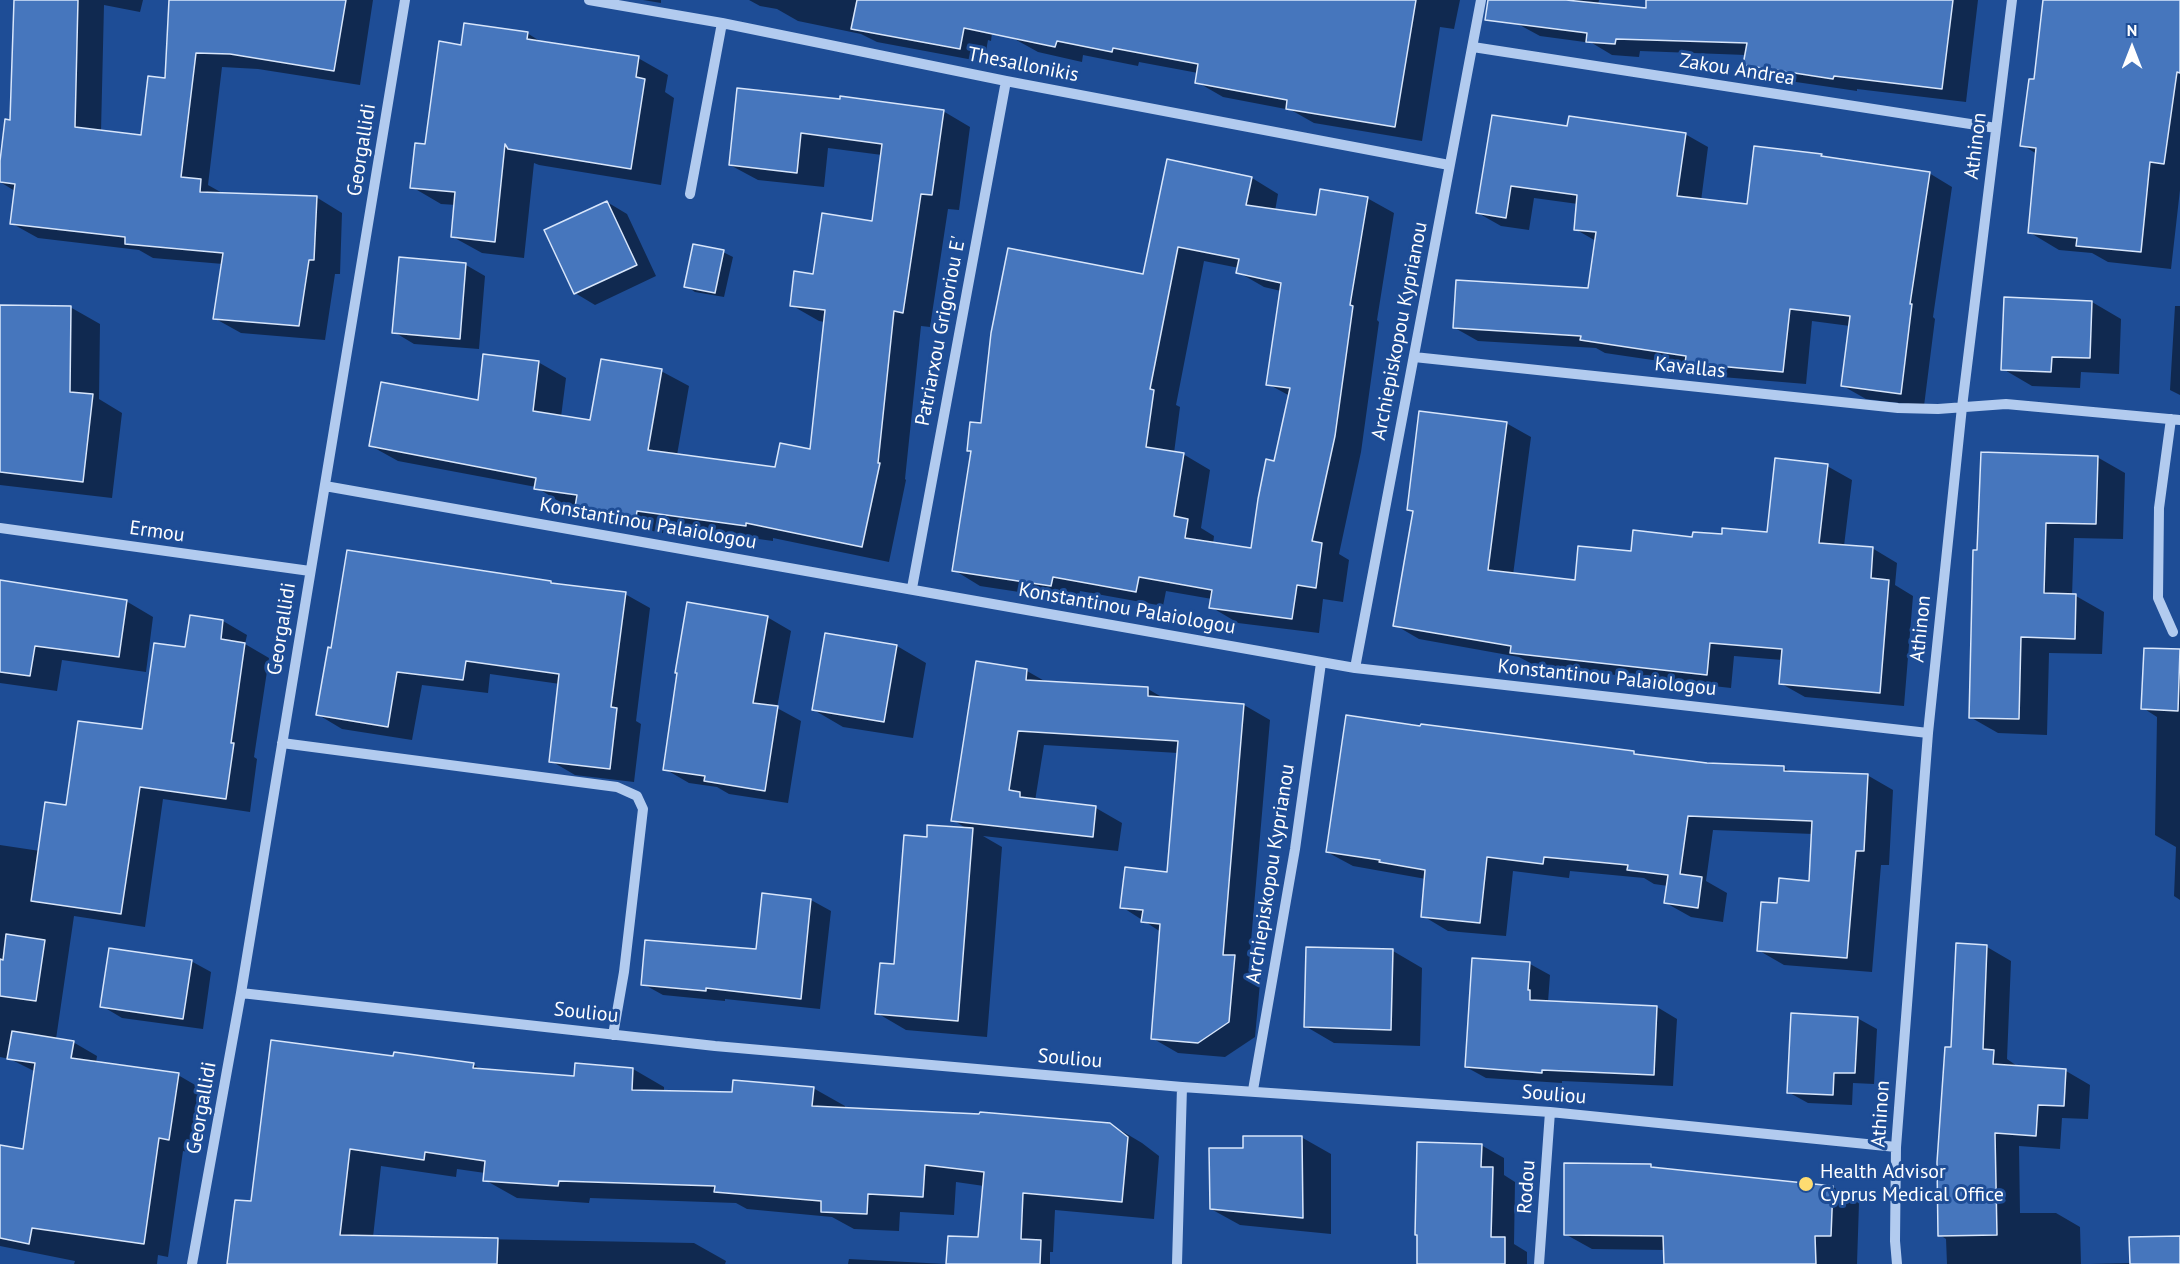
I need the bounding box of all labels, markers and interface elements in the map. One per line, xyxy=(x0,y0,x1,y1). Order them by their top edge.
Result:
north arrow xyxy=(2102,18,2162,78)
text: N xyxy=(2127,20,2137,40)
street label: Thesallonikis xyxy=(965,42,1081,88)
street label: Zakou Andrea xyxy=(1677,49,1797,91)
street label: Georgallidi xyxy=(343,102,381,198)
street label: Athinon xyxy=(1960,111,1992,181)
street label: Archiepiskopou Kyprianou xyxy=(1367,220,1433,442)
street label: Patriarxou Grigoriou E' xyxy=(911,234,971,428)
street label: Kavallas xyxy=(1653,352,1727,384)
street label: Konstantinou Palaiologou xyxy=(538,493,758,555)
street label: Ermou xyxy=(128,516,186,548)
street label: Konstantinou Palaiologou xyxy=(1017,578,1237,640)
street label: Georgallidi xyxy=(263,581,301,677)
street label: Athinon xyxy=(1906,594,1936,664)
street label: Konstantinou Palaiologou xyxy=(1496,655,1718,701)
street label: Archiepiskopou Kyprianou xyxy=(1242,762,1300,986)
street label: Souliou xyxy=(553,998,619,1028)
street label: Souliou xyxy=(1037,1044,1103,1074)
street label: Georgallidi xyxy=(182,1060,222,1156)
street label: Souliou xyxy=(1521,1080,1587,1110)
street label: Athinon xyxy=(1867,1080,1895,1148)
street label: Rodou xyxy=(1513,1159,1541,1215)
place label: Health Advisor Cyprus Medical Office xyxy=(1820,1160,2004,1207)
marker: Health Advisor Cyprus Medical Office xyxy=(1797,1175,1815,1193)

